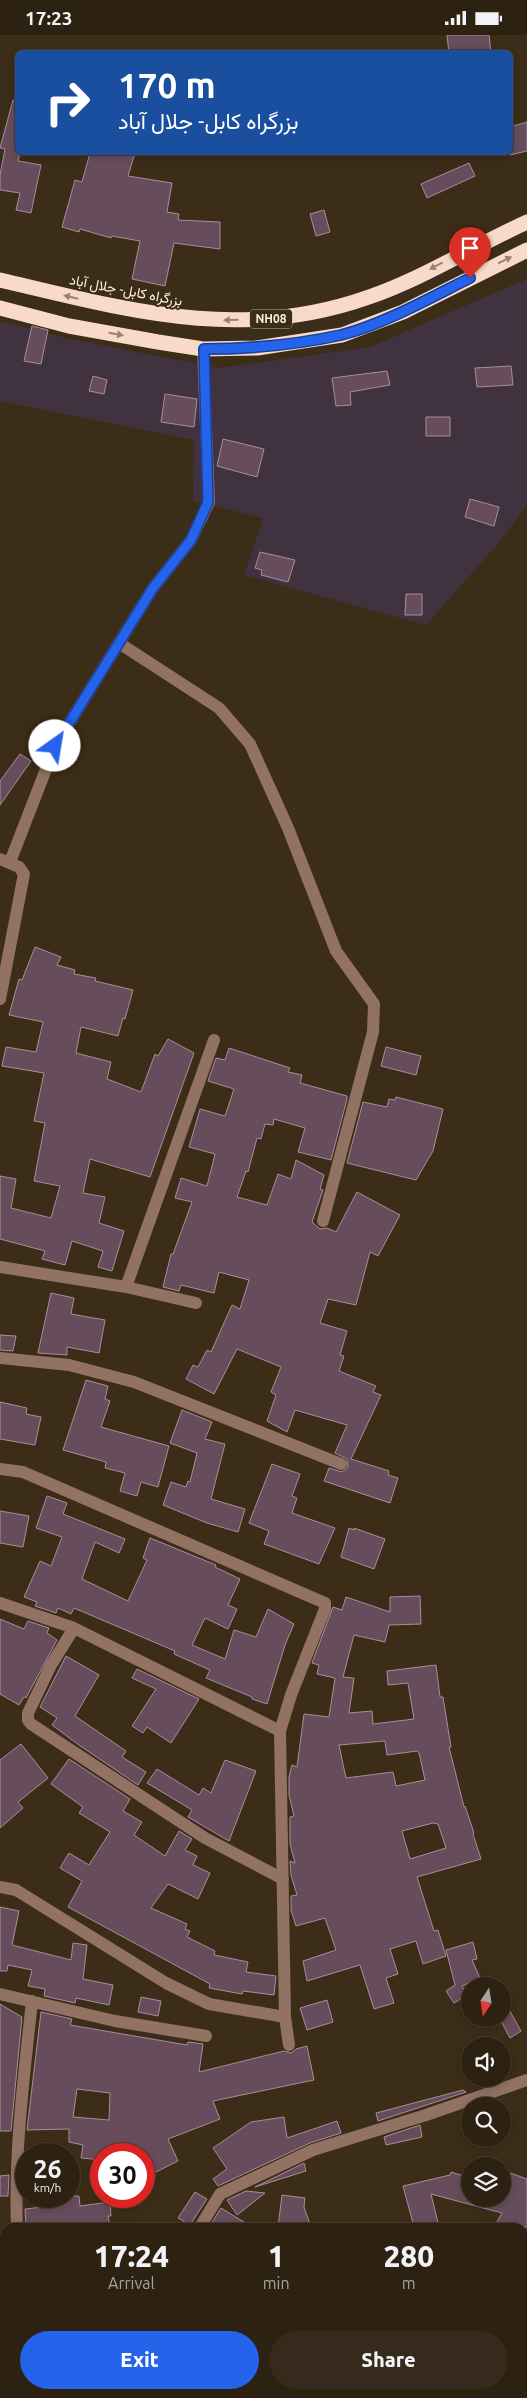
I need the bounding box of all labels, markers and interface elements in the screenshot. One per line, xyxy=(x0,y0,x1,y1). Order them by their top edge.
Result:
text: 17:23 xyxy=(25,7,73,29)
text: 170 m xyxy=(118,65,216,105)
icon: right xyxy=(35,70,100,135)
text: بزرگراه کابل- جلال آباد xyxy=(118,108,298,133)
pin xyxy=(449,227,491,278)
icon: arrive xyxy=(456,234,484,262)
one-way arrow xyxy=(497,256,512,265)
one-way arrow xyxy=(429,262,443,271)
street label: بزرگراه کابل- جلال آباد xyxy=(68,271,184,311)
one-way arrow xyxy=(63,293,78,301)
road number: NH08 xyxy=(250,309,292,329)
one-way arrow xyxy=(223,317,239,325)
one-way arrow xyxy=(108,331,124,339)
position arrow xyxy=(28,719,80,771)
north arrow xyxy=(461,1977,511,2027)
map controls xyxy=(461,1977,511,2207)
button: sound xyxy=(461,2037,511,2087)
button: search xyxy=(461,2097,511,2147)
speed limit sign: 30 xyxy=(90,2143,155,2208)
text: 26 xyxy=(33,2155,62,2183)
button: layers xyxy=(461,2157,511,2207)
text: km/h xyxy=(34,2181,61,2194)
text: 17:24 xyxy=(94,2239,169,2273)
text: 1 xyxy=(268,2239,285,2273)
text: 280 xyxy=(383,2239,434,2273)
text: Arrival xyxy=(108,2274,155,2292)
text: min xyxy=(263,2274,290,2292)
text: m xyxy=(402,2274,416,2292)
button: Exit xyxy=(20,2331,259,2389)
button: Share xyxy=(269,2331,508,2389)

